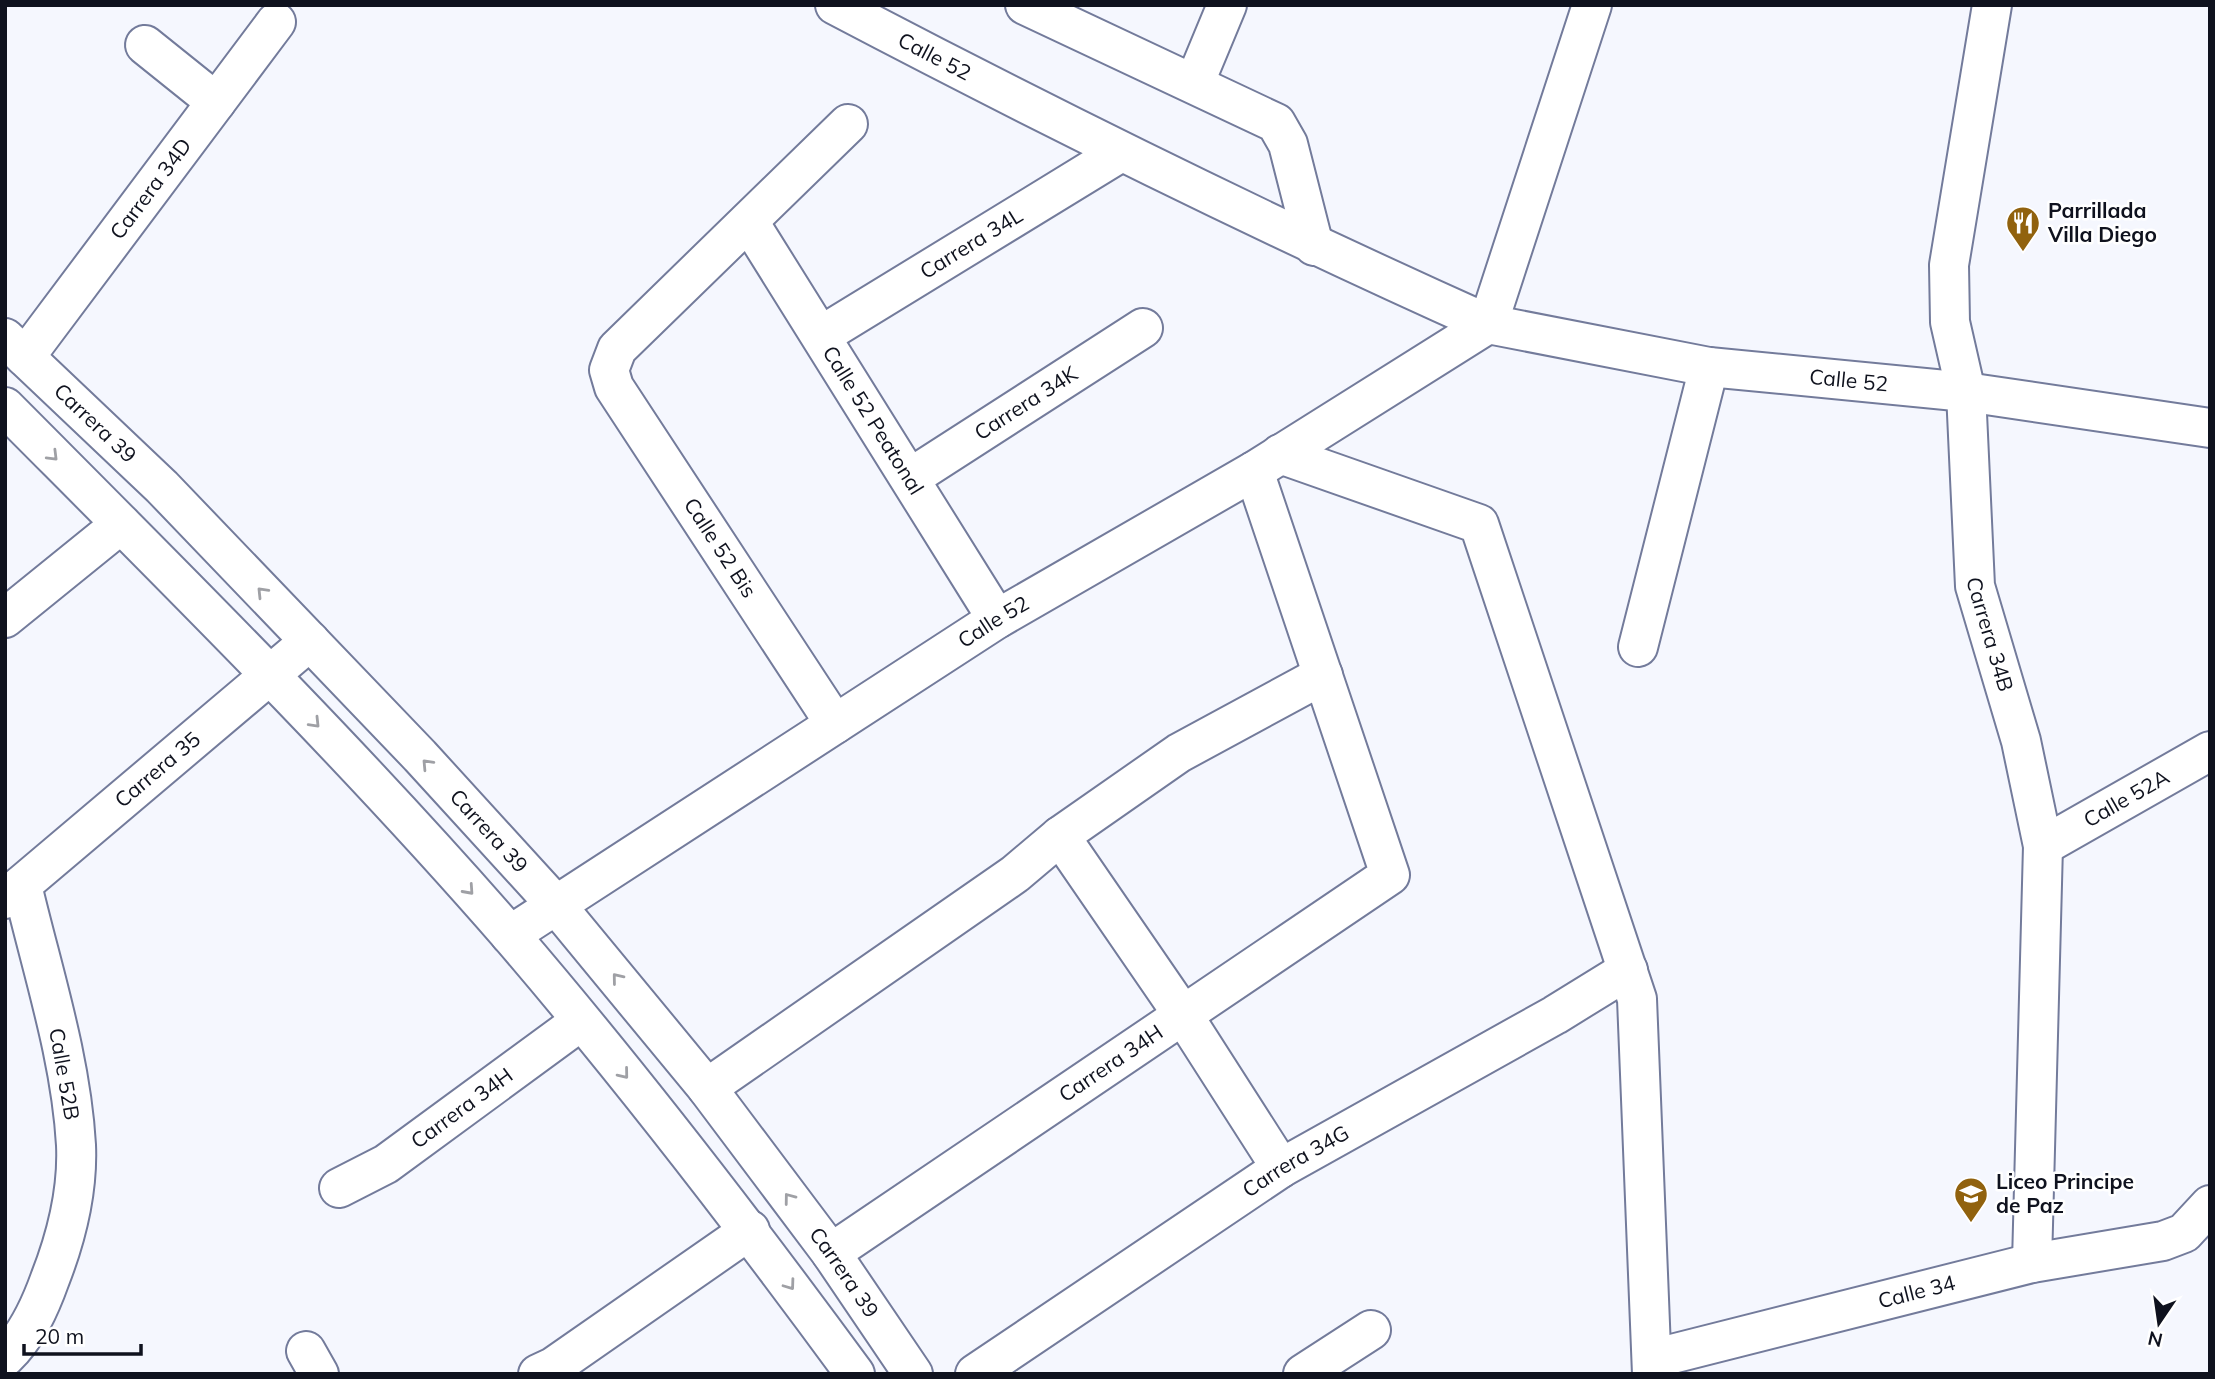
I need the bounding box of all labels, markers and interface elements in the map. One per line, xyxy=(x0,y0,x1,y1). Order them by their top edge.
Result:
street label: Calle 52 xyxy=(894,26,976,85)
street label: Carrera 34D xyxy=(104,133,196,244)
place label: Parrillada Villa Diego xyxy=(2047,197,2157,247)
street label: Carrera 34L xyxy=(915,201,1027,284)
restaurant icon: Parrillada Villa Diego xyxy=(2004,204,2042,253)
street label: Calle 52 Peatonal xyxy=(818,341,930,499)
street label: Carrera 34K xyxy=(969,359,1082,445)
street label: Calle 52 xyxy=(1808,363,1889,396)
street label: Carrera 39 xyxy=(49,377,142,468)
one-way arrow xyxy=(45,447,58,460)
street label: Calle 52 Bis xyxy=(679,493,763,602)
street label: Carrera 34B xyxy=(1963,577,2020,694)
one-way arrow xyxy=(258,587,271,600)
street label: Calle 52 xyxy=(953,589,1033,653)
one-way arrow xyxy=(306,715,319,728)
street label: Carrera 35 xyxy=(109,726,205,813)
one-way arrow xyxy=(423,759,436,772)
street label: Calle 52A xyxy=(2079,763,2174,832)
street label: Carrera 39 xyxy=(445,783,534,878)
one-way arrow xyxy=(461,882,474,895)
one-way arrow xyxy=(612,974,625,986)
street label: Carrera 34H xyxy=(1053,1018,1167,1107)
street label: Calle 52B xyxy=(44,1026,86,1122)
street label: Carrera 34H xyxy=(405,1061,518,1153)
one-way arrow xyxy=(616,1065,628,1078)
street label: Carrera 34G xyxy=(1237,1119,1353,1202)
place label: Liceo Principe de Paz xyxy=(1996,1168,2134,1218)
school or university icon: Liceo Principe de Paz xyxy=(1952,1175,1990,1224)
one-way arrow xyxy=(785,1193,798,1206)
street label: Carrera 39 xyxy=(804,1222,885,1322)
street label: Calle 34 xyxy=(1875,1269,1958,1313)
one-way arrow xyxy=(782,1277,794,1290)
north arrow xyxy=(2124,1288,2194,1358)
scale bar xyxy=(24,1312,142,1356)
text: 20 m xyxy=(35,1323,84,1349)
text: N xyxy=(2145,1326,2165,1353)

